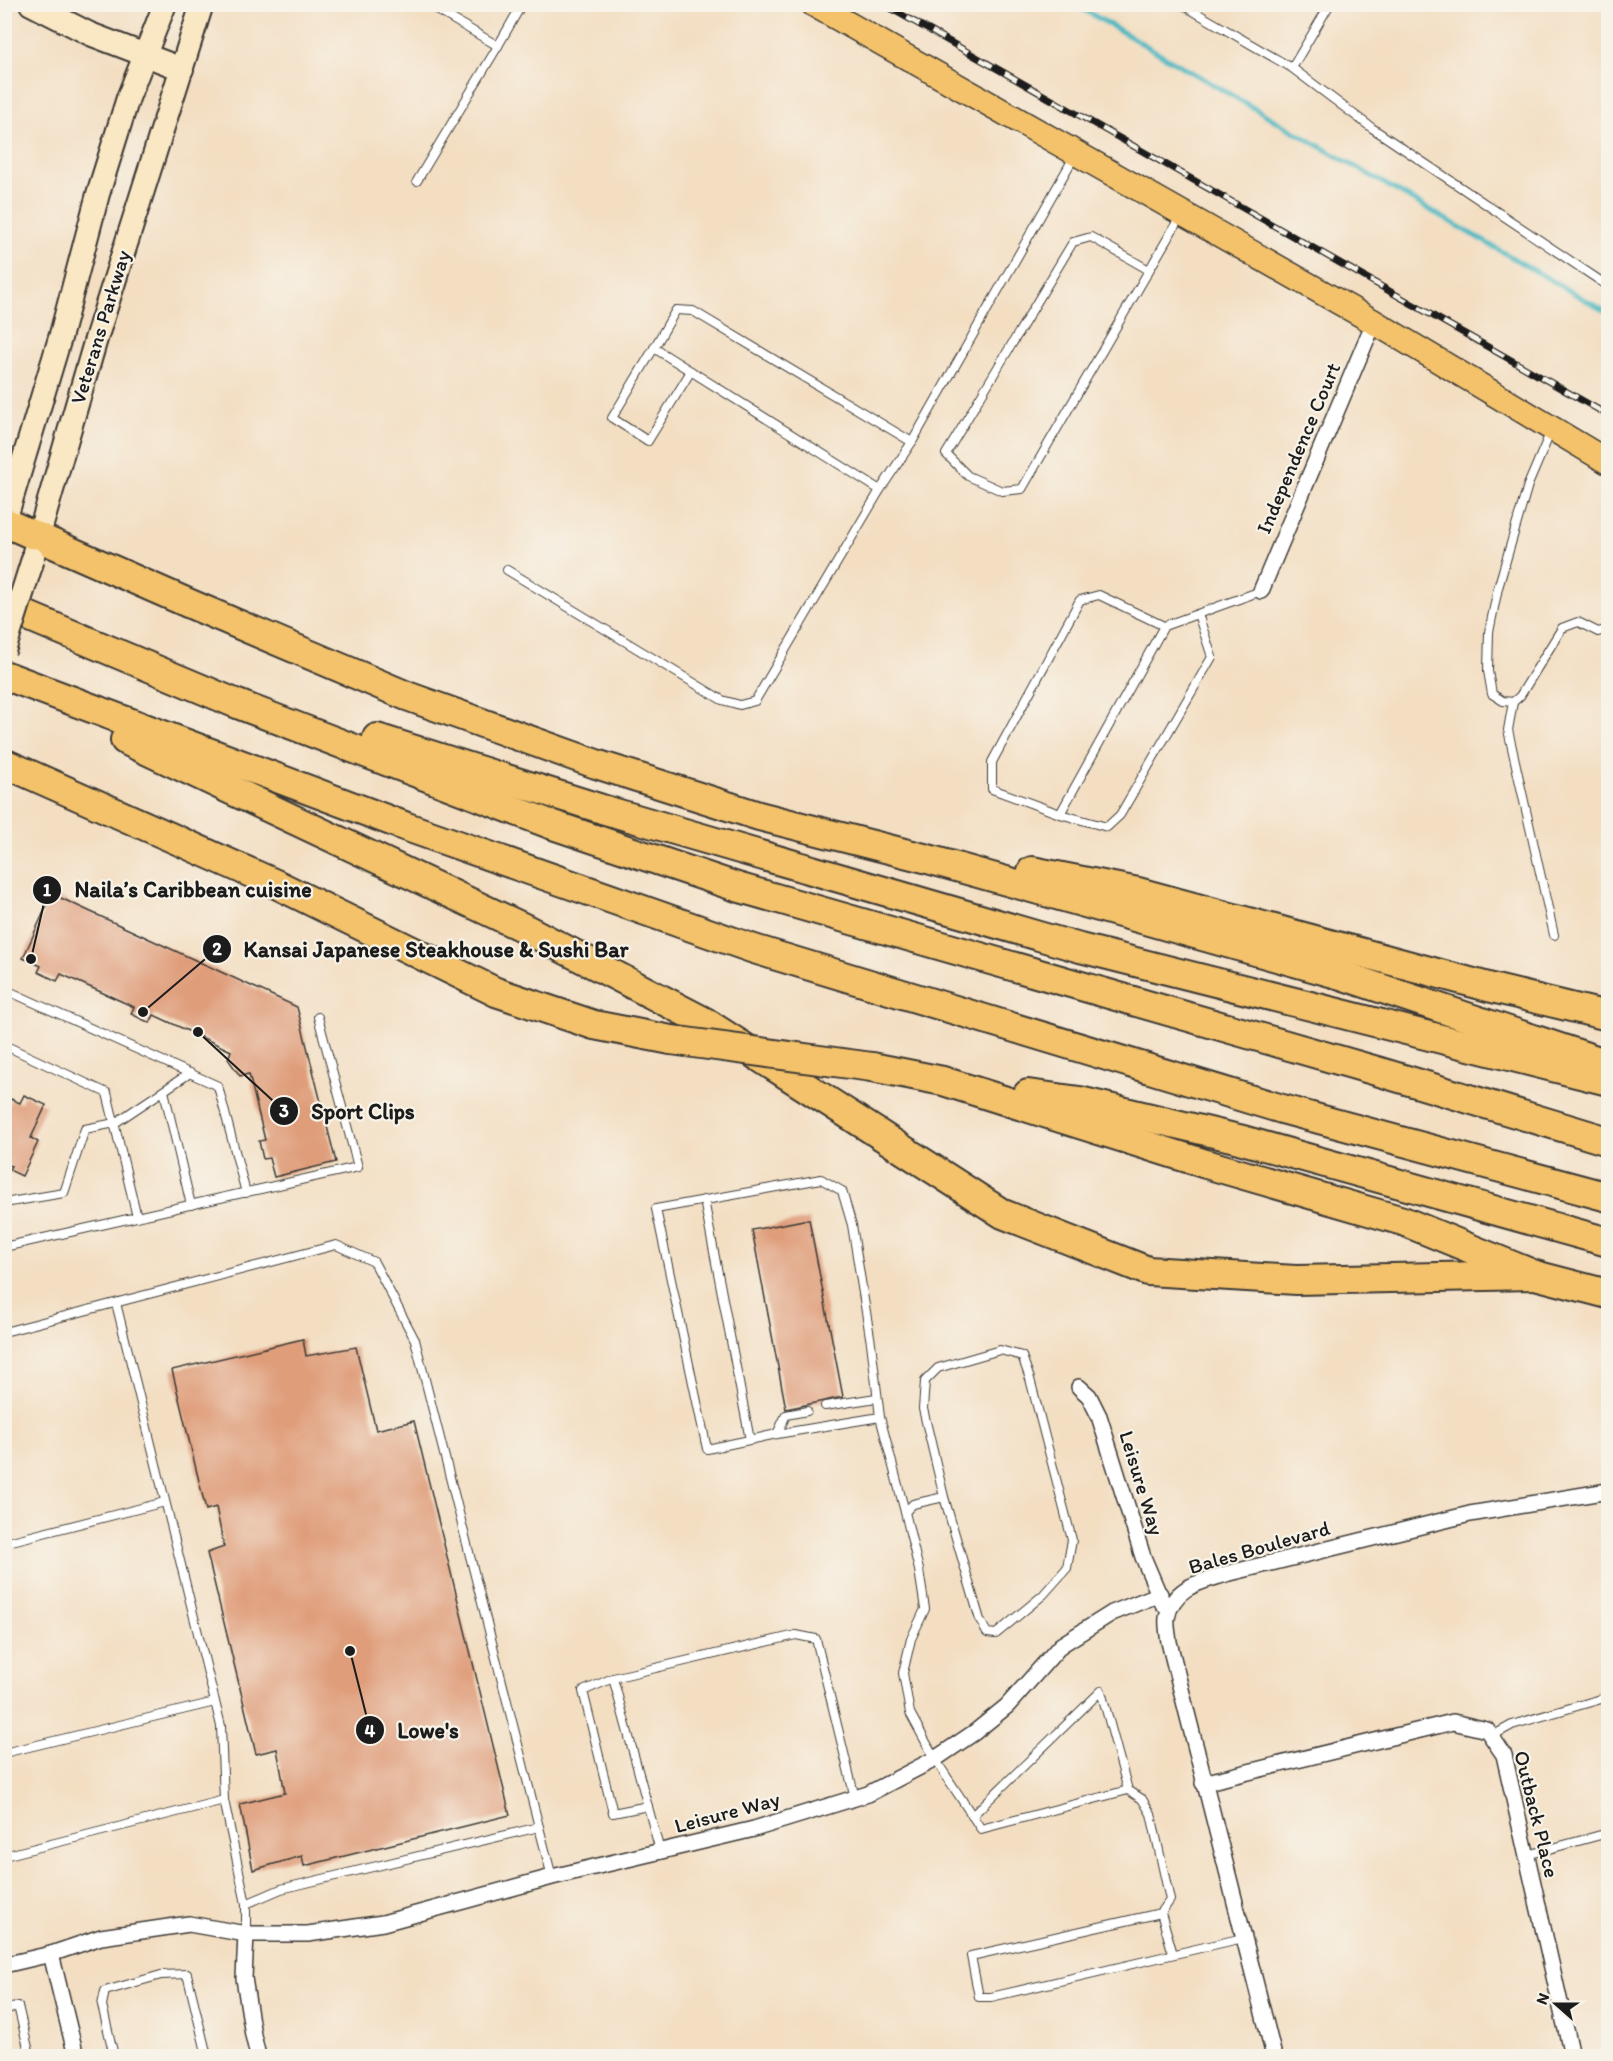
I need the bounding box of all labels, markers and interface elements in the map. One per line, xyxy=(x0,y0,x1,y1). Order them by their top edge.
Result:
street label: Veterans Parkway xyxy=(65,247,135,407)
street label: Independence Court xyxy=(1251,359,1345,537)
callout: Naila’s Caribbean cuisine xyxy=(32,870,324,910)
text: Naila’s Caribbean cuisine xyxy=(74,876,312,903)
text: 1 xyxy=(43,879,52,901)
callout: Kansai Japanese Steakhouse & Sushi Bar xyxy=(202,929,640,969)
text: Kansai Japanese Steakhouse & Sushi Bar xyxy=(244,936,630,963)
text: 2 xyxy=(212,938,222,960)
callout: Sport Clips xyxy=(269,1091,426,1131)
text: Sport Clips xyxy=(311,1098,415,1125)
text: 3 xyxy=(279,1100,289,1122)
street label: Leisure Way xyxy=(1114,1428,1170,1538)
street label: Bales Boulevard xyxy=(1185,1515,1333,1579)
callout: Lowe's xyxy=(355,1710,471,1750)
text: Lowe's xyxy=(397,1717,459,1744)
text: 4 xyxy=(365,1720,376,1742)
street label: Outback Place xyxy=(1509,1748,1565,1880)
street label: Leisure Way xyxy=(672,1786,782,1838)
north arrow xyxy=(1526,1974,1586,2034)
text: N xyxy=(1532,1990,1553,2007)

